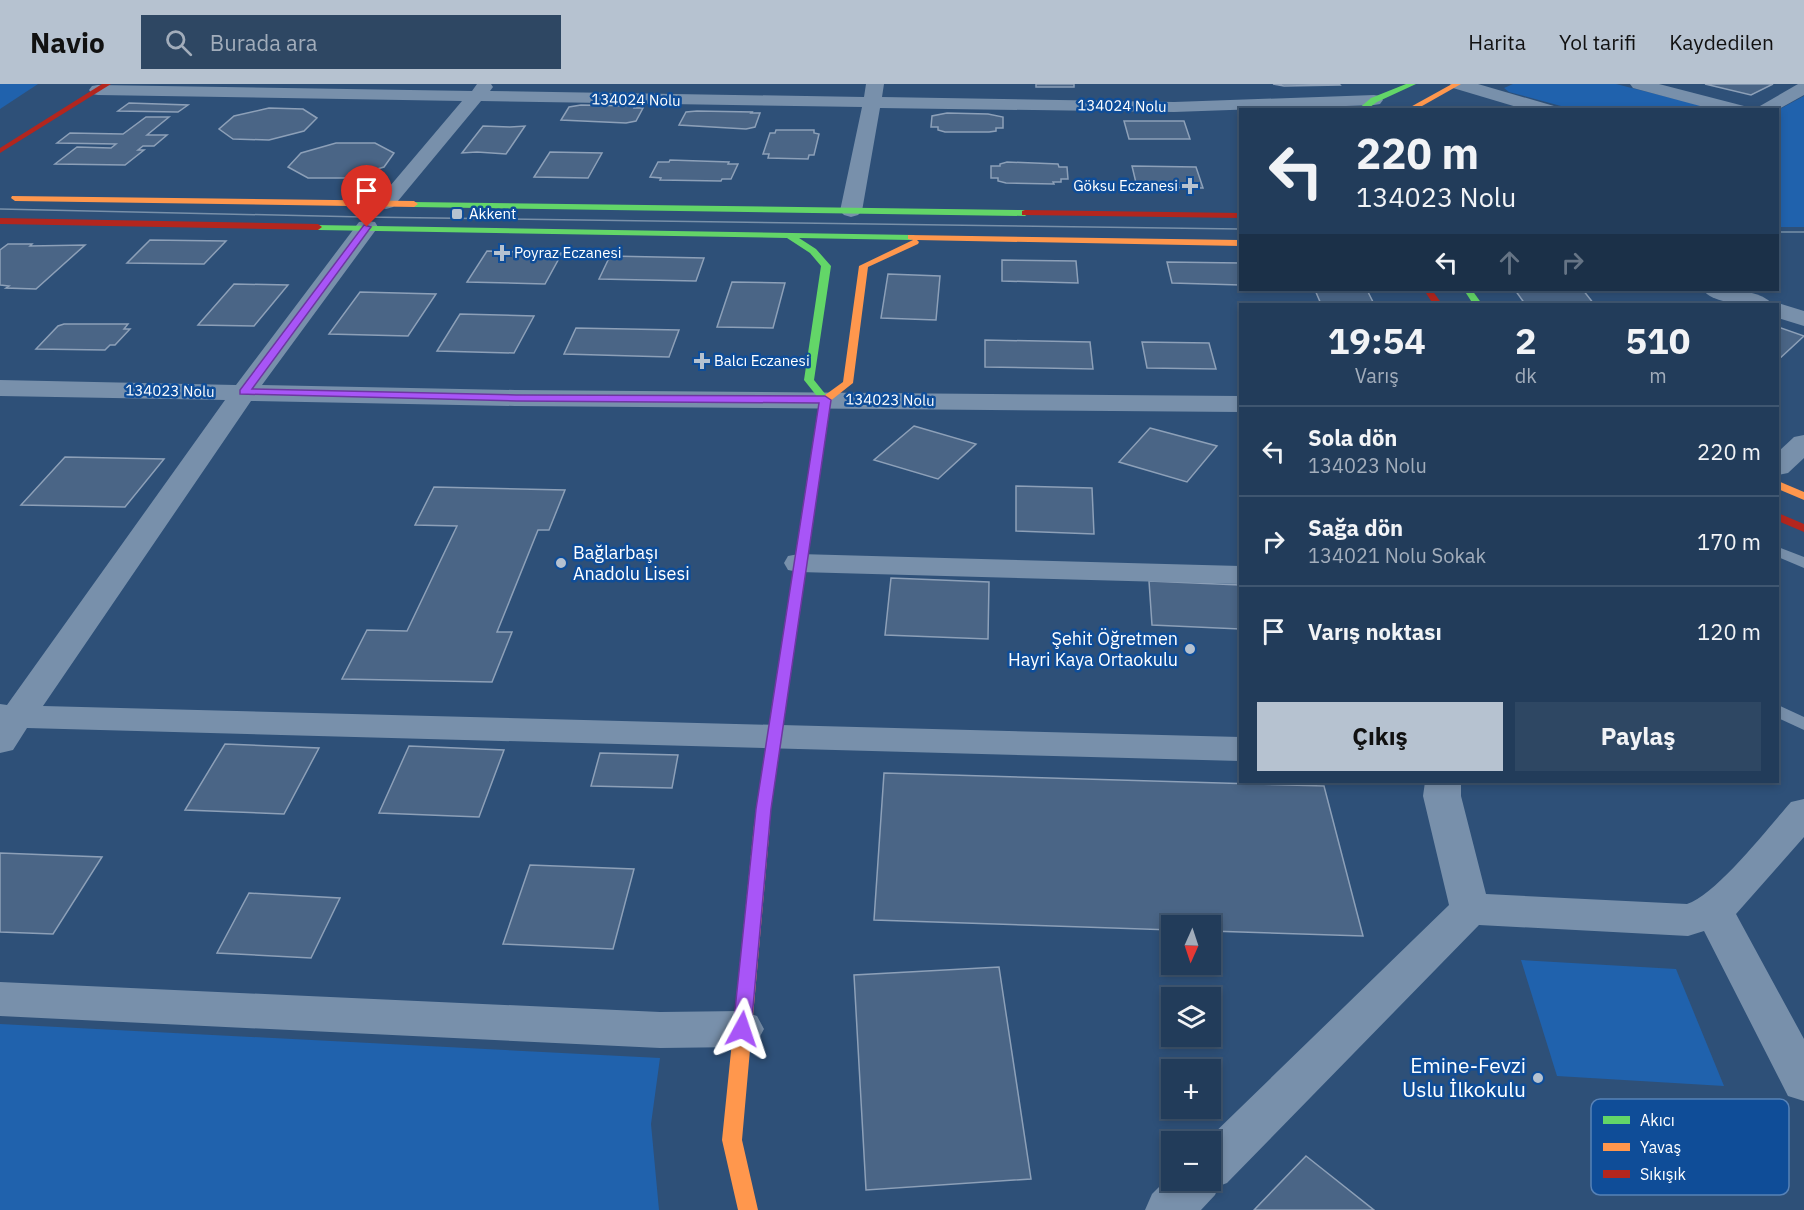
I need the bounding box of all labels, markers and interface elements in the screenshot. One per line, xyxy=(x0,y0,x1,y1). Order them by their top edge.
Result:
search box xyxy=(141,15,561,69)
text: Navio xyxy=(30,24,105,61)
icon: search xyxy=(162,26,195,59)
text: Burada ara xyxy=(210,28,318,57)
text: Harita xyxy=(1468,28,1526,56)
text: Yol tarifi xyxy=(1559,28,1636,56)
text: Kaydedilen xyxy=(1669,28,1774,56)
street label: 134024 Nolu xyxy=(591,89,681,110)
street label: 134024 Nolu xyxy=(1077,95,1167,116)
text: 220 m xyxy=(1356,126,1479,181)
icon: left xyxy=(1257,132,1335,210)
pin xyxy=(341,165,392,227)
icon: arrive xyxy=(350,174,383,207)
place label: Göksu Eczanesi xyxy=(1073,176,1178,195)
marker: Göksu Eczanesi xyxy=(1183,179,1197,193)
text: 134023 Nolu xyxy=(1356,179,1516,214)
place label: Akkent xyxy=(469,204,516,223)
marker: Akkent xyxy=(450,207,464,221)
place label: Poyraz Eczanesi xyxy=(514,243,621,262)
marker: Poyraz Eczanesi xyxy=(495,246,509,260)
icon: left xyxy=(1430,246,1463,279)
icon: ahead xyxy=(1493,246,1526,279)
icon: right xyxy=(1556,246,1589,279)
text: 19:54 xyxy=(1328,317,1426,364)
text: 2 xyxy=(1515,317,1537,364)
text: 510 xyxy=(1625,317,1690,364)
place label: Balcı Eczanesi xyxy=(714,351,810,370)
marker: Balcı Eczanesi xyxy=(695,354,709,368)
text: Varış xyxy=(1355,362,1399,389)
text: dk xyxy=(1515,362,1537,389)
text: m xyxy=(1649,362,1667,389)
street label: 134023 Nolu xyxy=(125,380,215,401)
street label: 134023 Nolu xyxy=(845,389,935,410)
text: Sola dön xyxy=(1308,423,1397,452)
icon: left xyxy=(1257,435,1290,468)
text: 220 m xyxy=(1697,437,1761,466)
text: 134023 Nolu xyxy=(1308,452,1427,479)
text: Sağa dön xyxy=(1308,513,1403,542)
icon: right xyxy=(1257,525,1290,558)
text: 170 m xyxy=(1697,527,1761,556)
place label: Bağlarbaşı Anadolu Lisesi xyxy=(573,541,690,585)
text: 134021 Nolu Sokak xyxy=(1308,542,1486,569)
marker: Bağlarbaşı Anadolu Lisesi xyxy=(554,556,568,570)
icon: arrive xyxy=(1257,615,1290,648)
text: Varış noktası xyxy=(1308,617,1442,646)
text: 120 m xyxy=(1697,617,1761,646)
place label: Şehit Öğretmen Hayri Kaya Ortaokulu xyxy=(1008,627,1178,671)
marker: Şehit Öğretmen Hayri Kaya Ortaokulu xyxy=(1183,642,1197,656)
button: Çıkış xyxy=(1257,702,1503,771)
button: Paylaş xyxy=(1515,702,1761,771)
north arrow xyxy=(1161,915,1221,975)
map controls xyxy=(1161,915,1221,1191)
button: layers xyxy=(1161,987,1221,1047)
position arrow xyxy=(710,997,774,1061)
place label: Emine-Fevzi Uslu İlkokulu xyxy=(1402,1051,1526,1103)
button: + xyxy=(1161,1059,1221,1119)
marker: Emine-Fevzi Uslu İlkokulu xyxy=(1531,1071,1545,1085)
legend xyxy=(1591,1099,1789,1195)
text: Akıcı xyxy=(1640,1110,1675,1130)
button: − xyxy=(1161,1131,1221,1191)
text: Yavaş xyxy=(1640,1137,1681,1157)
text: Sıkışık xyxy=(1640,1164,1687,1184)

